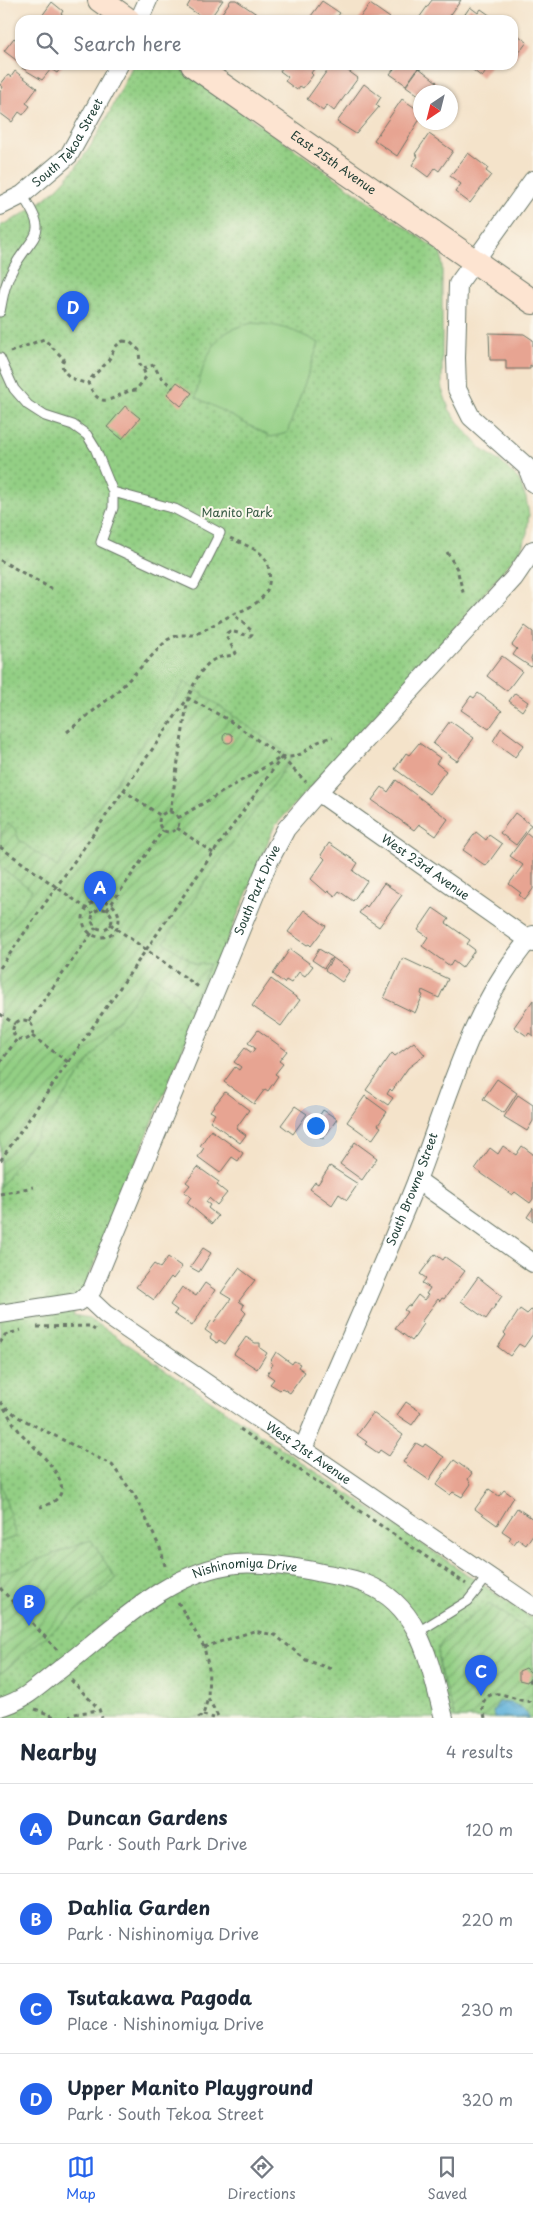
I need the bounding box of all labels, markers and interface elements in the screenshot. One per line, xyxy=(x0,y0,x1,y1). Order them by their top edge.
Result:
search box xyxy=(15,15,518,70)
icon: search xyxy=(33,29,61,57)
text: Search here xyxy=(73,29,182,57)
north arrow xyxy=(413,85,458,130)
street label: South Tekoa Street xyxy=(28,95,107,191)
street label: East 25th Avenue xyxy=(287,126,381,198)
pin: D xyxy=(57,291,89,332)
park label: Manito Park xyxy=(201,503,273,521)
street label: West 23rd Avenue xyxy=(378,829,474,904)
street label: South Park Drive xyxy=(229,841,284,938)
pin: A xyxy=(84,871,116,912)
your location xyxy=(303,1113,329,1139)
street label: South Browne Street xyxy=(381,1130,442,1248)
street label: West 21st Avenue xyxy=(262,1417,355,1488)
street label: Nishinomiya Drive xyxy=(189,1554,299,1583)
pin: B xyxy=(13,1585,45,1626)
pin: C xyxy=(465,1655,497,1696)
text: Nearby xyxy=(20,1735,97,1767)
text: 4 results xyxy=(446,1739,513,1763)
text: Duncan Gardens xyxy=(67,1803,228,1831)
text: A xyxy=(30,1817,42,1841)
text: 120 m xyxy=(466,1817,513,1841)
text: Park · South Park Drive xyxy=(67,1831,247,1855)
text: Dahlia Garden xyxy=(67,1893,210,1921)
text: B xyxy=(31,1907,41,1931)
text: 220 m xyxy=(462,1907,513,1931)
text: Park · Nishinomiya Drive xyxy=(67,1921,259,1945)
text: Tsutakawa Pagoda xyxy=(67,1983,252,2011)
text: C xyxy=(30,1997,42,2021)
text: 230 m xyxy=(461,1997,513,2021)
text: Place · Nishinomiya Drive xyxy=(67,2011,264,2035)
text: Upper Manito Playground xyxy=(67,2073,313,2101)
text: D xyxy=(30,2087,42,2111)
text: 320 m xyxy=(462,2087,513,2111)
text: Park · South Tekoa Street xyxy=(67,2101,264,2125)
tab: Map xyxy=(66,2153,96,2204)
tab: Directions xyxy=(228,2153,296,2204)
tab: Saved xyxy=(427,2153,467,2204)

